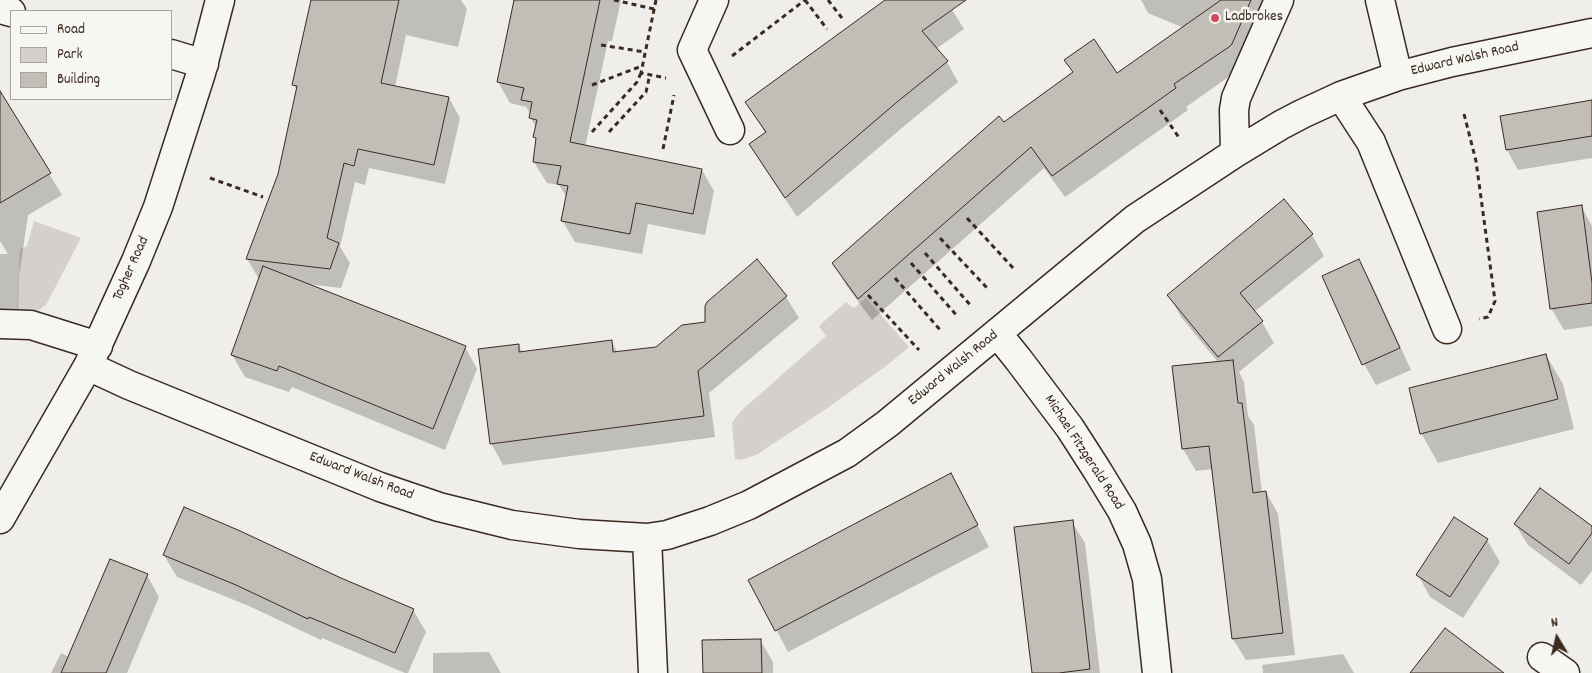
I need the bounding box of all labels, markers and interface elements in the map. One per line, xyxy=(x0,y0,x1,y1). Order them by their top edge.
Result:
place label: Ladbrokes xyxy=(1225,9,1283,27)
legend xyxy=(10,10,172,100)
marker: Ladbrokes xyxy=(1209,12,1221,24)
text: Road xyxy=(57,19,85,41)
street label: Edward Walsh Road xyxy=(1409,39,1521,81)
text: Park xyxy=(57,44,83,66)
text: Building xyxy=(57,69,100,91)
street label: Togher Road xyxy=(110,234,154,304)
street label: Edward Walsh Road xyxy=(905,327,1003,411)
street label: Michael Fitzgerald Road xyxy=(1039,392,1127,514)
street label: Edward Walsh Road xyxy=(306,449,416,505)
north arrow xyxy=(1532,613,1582,663)
text: N xyxy=(1550,613,1560,634)

